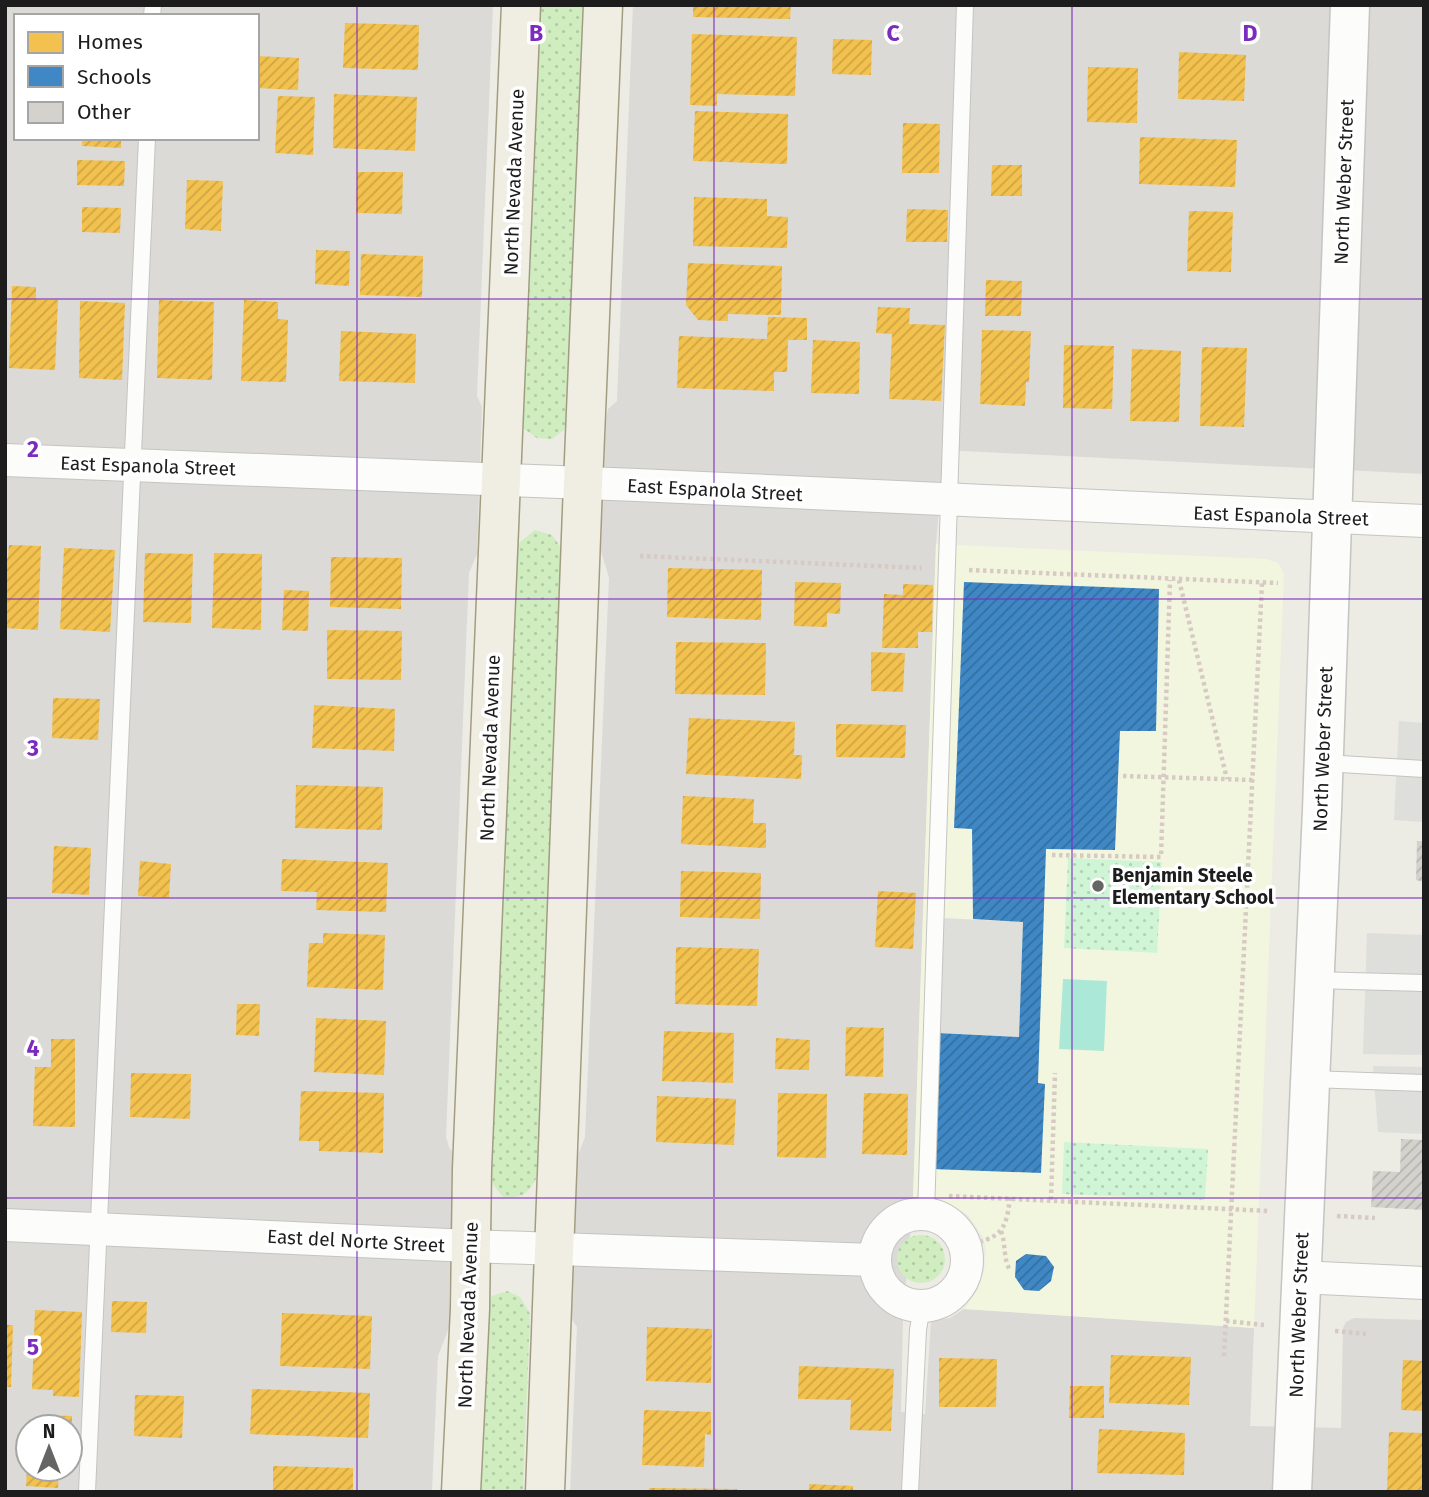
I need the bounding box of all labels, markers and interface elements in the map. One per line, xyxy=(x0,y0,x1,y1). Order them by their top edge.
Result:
legend xyxy=(14,14,259,140)
text: B xyxy=(529,19,543,47)
text: C xyxy=(886,19,900,47)
text: D xyxy=(1243,19,1258,47)
text: Homes xyxy=(77,29,143,55)
text: Schools xyxy=(77,64,151,90)
street label: North Nevada Avenue xyxy=(499,88,529,276)
text: Other xyxy=(77,99,131,125)
street label: North Weber Street xyxy=(1330,99,1358,265)
text: 2 xyxy=(27,435,39,463)
street label: East Espanola Street xyxy=(60,451,236,481)
street label: East Espanola Street xyxy=(627,474,804,506)
street label: East Espanola Street xyxy=(1193,501,1369,531)
street label: North Nevada Avenue xyxy=(475,654,505,842)
street label: North Weber Street xyxy=(1309,666,1337,832)
text: 3 xyxy=(26,734,39,762)
place label: Benjamin Steele Elementary School xyxy=(1112,864,1274,909)
marker: Benjamin Steele Elementary School xyxy=(1090,878,1106,894)
text: 4 xyxy=(27,1034,40,1062)
street label: North Nevada Avenue xyxy=(453,1221,483,1409)
street label: East del Norte Street xyxy=(266,1225,446,1257)
street label: North Weber Street xyxy=(1285,1232,1313,1398)
text: 5 xyxy=(27,1333,39,1361)
north arrow xyxy=(14,1413,84,1483)
text: N xyxy=(43,1420,55,1443)

